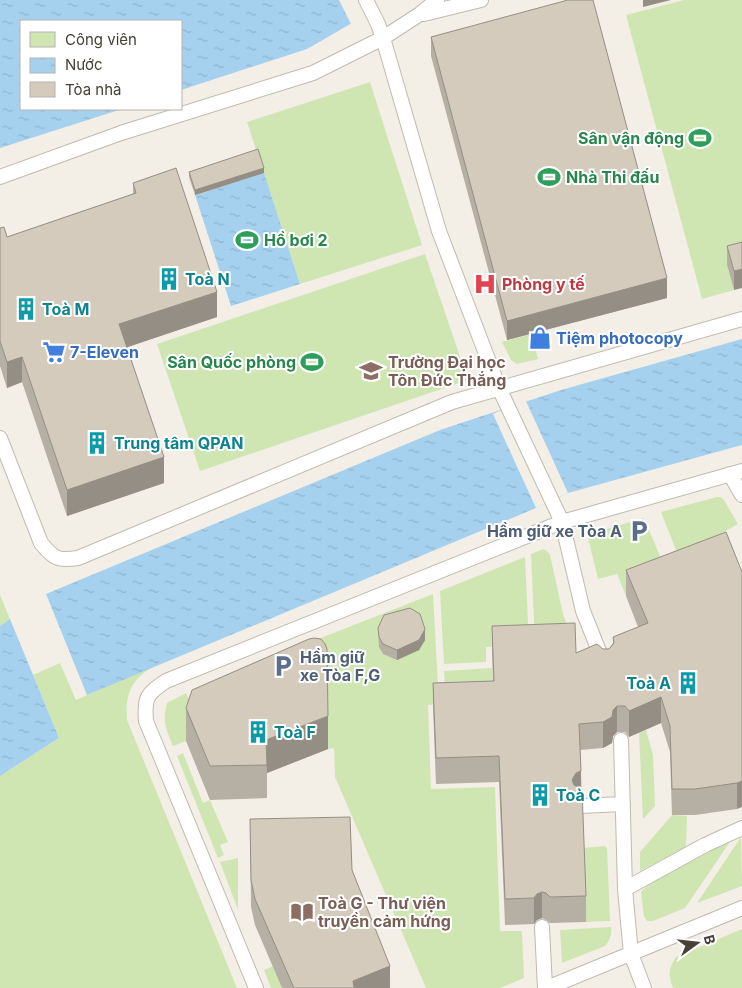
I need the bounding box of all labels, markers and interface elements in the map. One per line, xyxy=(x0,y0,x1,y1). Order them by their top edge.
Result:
legend xyxy=(20,20,182,110)
text: Công viên xyxy=(65,30,137,49)
text: Nước xyxy=(65,55,103,74)
text: Tòa nhà xyxy=(65,80,121,99)
sports icon: Sân vận động xyxy=(687,125,713,151)
place label: Sân vận động xyxy=(578,128,684,148)
sports icon: Nhà Thi đấu xyxy=(536,164,562,190)
place label: Nhà Thi đấu xyxy=(566,167,659,187)
sports icon: Hồ bơi 2 xyxy=(234,227,260,253)
place label: Hồ bơi 2 xyxy=(264,230,328,250)
building icon: Toà N xyxy=(156,266,182,292)
place label: Toà N xyxy=(185,269,230,289)
hospital icon: Phòng y tế xyxy=(472,271,498,297)
place label: Phòng y tế xyxy=(502,274,585,294)
building icon: Toà M xyxy=(13,296,39,322)
place label: Toà M xyxy=(42,299,89,319)
shop icon: Tiệm photocopy xyxy=(527,325,553,351)
place label: Tiệm photocopy xyxy=(556,328,683,348)
supermarket icon: 7-Eleven xyxy=(41,339,67,365)
place label: 7-Eleven xyxy=(70,342,139,362)
sports icon: Sân Quốc phòng xyxy=(299,349,325,375)
place label: Sân Quốc phòng xyxy=(167,352,296,372)
place label: Trường Đại học Tôn Đức Thắng xyxy=(388,352,506,390)
school or university icon: Trường Đại học Tôn Đức Thắng xyxy=(358,358,384,384)
building icon: Trung tâm QPAN xyxy=(84,430,110,456)
place label: Trung tâm QPAN xyxy=(114,433,243,453)
parking icon: Hầm giữ xe Tòa A xyxy=(626,518,652,544)
place label: Hầm giữ xe Tòa A xyxy=(487,521,622,541)
place label: Hầm giữ xe Tòa F,G xyxy=(300,647,380,685)
parking icon: Hầm giữ xe Tòa F,G xyxy=(270,653,296,679)
building icon: Toà A xyxy=(675,670,701,696)
place label: Toà A xyxy=(627,673,671,693)
building icon: Toà F xyxy=(245,719,271,745)
place label: Toà F xyxy=(274,722,316,742)
building icon: Toà C xyxy=(527,782,553,808)
place label: Toà C xyxy=(556,785,600,805)
place label: Toà G - Thư viện truyền cảm hứng xyxy=(318,893,451,931)
library icon: Toà G - Thư viện truyền cảm hứng xyxy=(289,899,315,925)
north arrow xyxy=(672,918,722,968)
text: B xyxy=(701,933,719,946)

